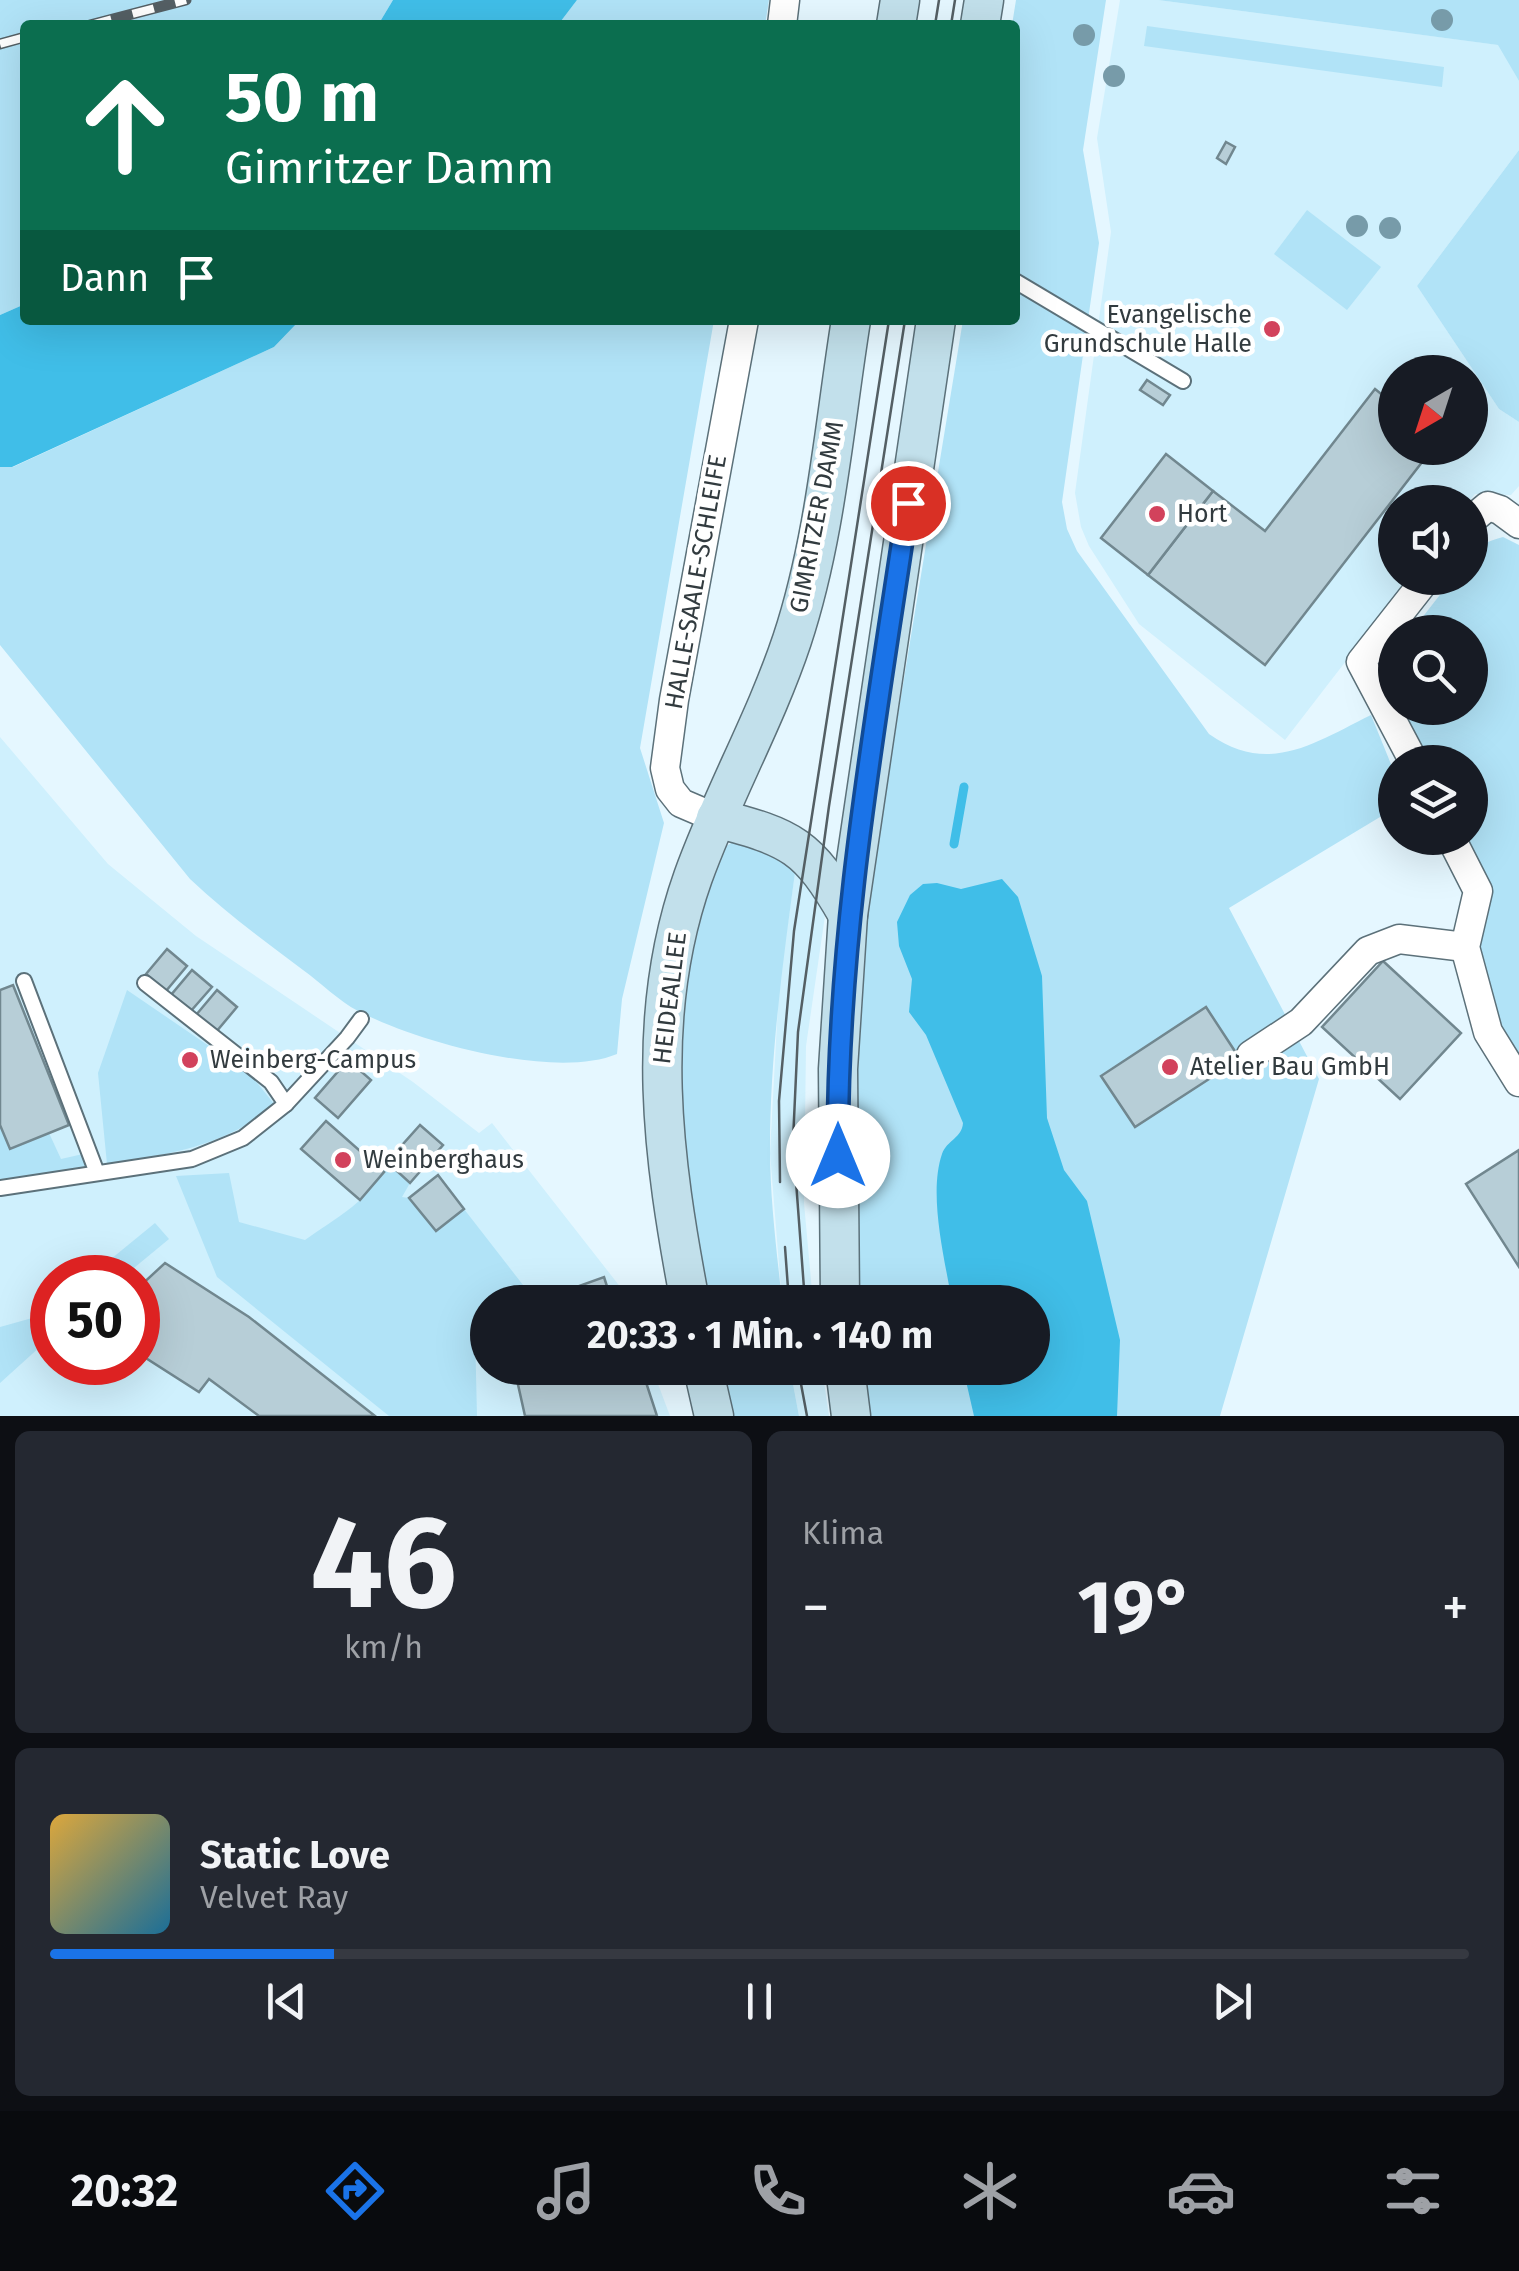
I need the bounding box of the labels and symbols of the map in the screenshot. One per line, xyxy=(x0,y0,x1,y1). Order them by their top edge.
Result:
place label: Evangelische Grundschule Halle xyxy=(1044,300,1252,359)
marker: Evangelische Grundschule Halle xyxy=(1261,318,1283,340)
north arrow xyxy=(1378,355,1488,465)
street label: GIMRITZER DAMM xyxy=(784,419,850,615)
street label: HALLE-SAALE-SCHLEIFE xyxy=(659,452,733,712)
pin xyxy=(866,461,951,546)
place label: Hort xyxy=(1177,499,1228,529)
marker: Hort xyxy=(1146,503,1168,525)
street label: HEIDEALLEE xyxy=(647,930,693,1066)
place label: Weinberg-Campus xyxy=(210,1045,416,1075)
marker: Weinberg-Campus xyxy=(179,1049,201,1071)
place label: Atelier Bau GmbH xyxy=(1190,1052,1390,1082)
marker: Atelier Bau GmbH xyxy=(1159,1056,1181,1078)
position arrow xyxy=(786,1104,890,1208)
place label: Weinberghaus xyxy=(363,1145,524,1175)
marker: Weinberghaus xyxy=(332,1149,354,1171)
speed limit sign: 50 xyxy=(30,1255,160,1385)

